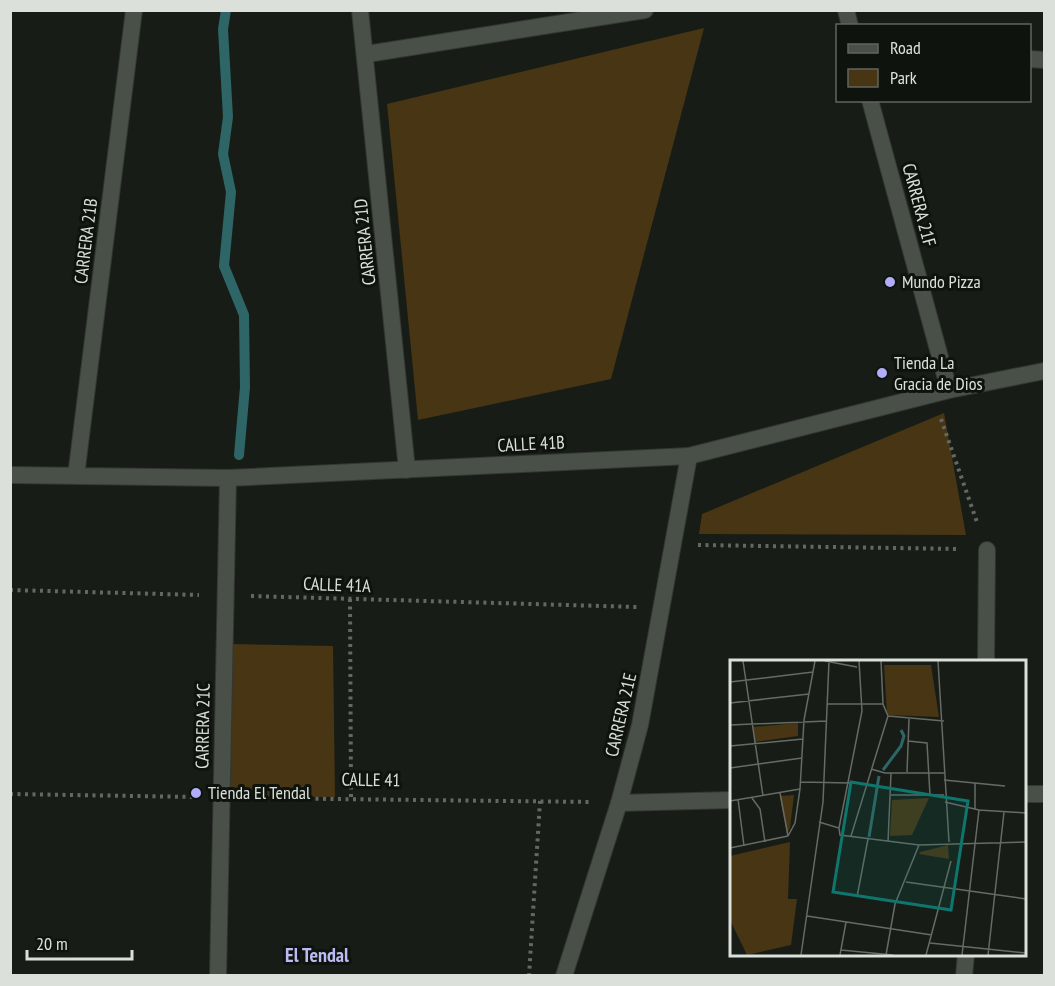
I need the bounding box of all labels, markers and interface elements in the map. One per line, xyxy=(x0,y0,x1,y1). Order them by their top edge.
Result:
legend xyxy=(836,24,1031,102)
text: Road xyxy=(890,36,921,59)
text: Park xyxy=(890,66,917,89)
street label: CARRERA 21F xyxy=(897,161,942,249)
street label: CARRERA 21B xyxy=(69,197,102,285)
street label: CARRERA 21D xyxy=(349,198,380,286)
place label: Mundo Pizza xyxy=(902,270,981,293)
marker: Mundo Pizza xyxy=(883,275,897,289)
place label: Tienda La Gracia de Dios xyxy=(894,351,983,395)
marker: Tienda La Gracia de Dios xyxy=(875,366,889,380)
street label: CALLE 41B xyxy=(497,430,565,457)
street label: CALLE 41A xyxy=(303,572,372,597)
inset map xyxy=(730,660,1025,956)
street label: CARRERA 21E xyxy=(600,671,641,759)
street label: CARRERA 21C xyxy=(190,683,215,769)
street label: CALLE 41 xyxy=(341,767,401,792)
place label: Tienda El Tendal xyxy=(208,781,311,804)
marker: Tienda El Tendal xyxy=(189,786,203,800)
scale bar xyxy=(27,923,132,961)
text: 20 m xyxy=(36,932,68,955)
district label: El Tendal xyxy=(285,942,349,968)

